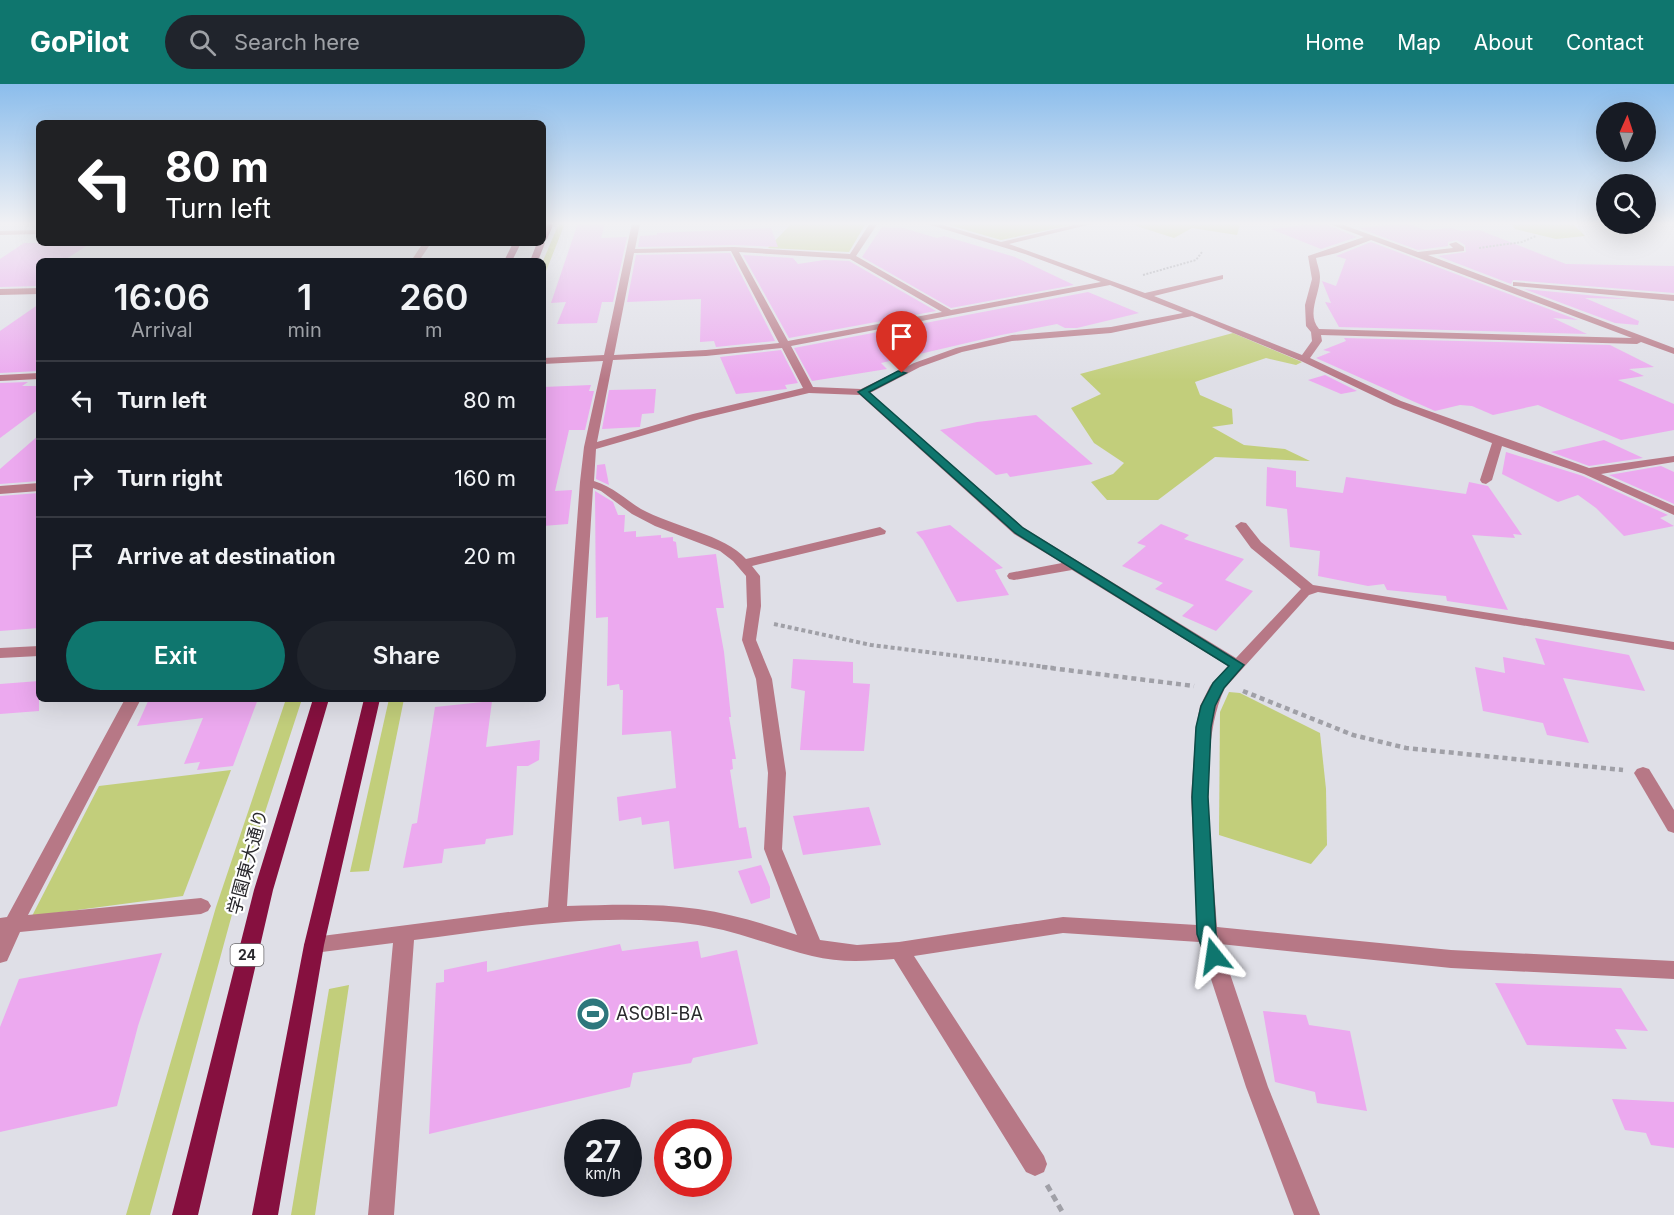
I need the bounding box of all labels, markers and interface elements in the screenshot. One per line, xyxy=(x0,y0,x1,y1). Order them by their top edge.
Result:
search box xyxy=(165,15,585,69)
text: GoPilot xyxy=(30,25,129,59)
icon: search xyxy=(186,26,219,59)
text: Search here xyxy=(234,29,360,55)
text: Home xyxy=(1305,30,1364,55)
text: Map xyxy=(1397,30,1441,55)
text: About xyxy=(1474,30,1533,55)
text: Contact xyxy=(1566,30,1644,55)
north arrow xyxy=(1596,102,1656,162)
map controls xyxy=(1596,102,1656,234)
text: 80 m xyxy=(165,141,269,192)
icon: left xyxy=(66,144,144,222)
button: search xyxy=(1596,174,1656,234)
text: Turn left xyxy=(165,192,271,225)
text: 16:06 xyxy=(114,275,210,319)
text: 1 xyxy=(297,275,312,319)
text: 260 xyxy=(399,275,468,319)
pin xyxy=(876,311,927,373)
text: Arrival xyxy=(131,318,193,342)
text: min xyxy=(288,318,322,342)
text: m xyxy=(425,318,443,342)
icon: arrive xyxy=(885,320,918,353)
icon: left xyxy=(66,384,99,417)
text: Turn left xyxy=(117,387,207,413)
text: 80 m xyxy=(463,387,516,413)
icon: right xyxy=(66,462,99,495)
text: Turn right xyxy=(117,465,223,491)
text: 160 m xyxy=(454,465,516,491)
icon: arrive xyxy=(66,540,99,573)
text: Arrive at destination xyxy=(117,543,336,569)
text: 20 m xyxy=(463,543,516,569)
button: Exit xyxy=(66,621,285,690)
button: Share xyxy=(297,621,516,690)
street label: 学園東大通り xyxy=(223,807,272,917)
position arrow xyxy=(1182,924,1246,988)
road number: 24 xyxy=(230,944,264,966)
sports icon: ASOBI-BA xyxy=(575,996,611,1032)
place label: ASOBI-BA xyxy=(616,1003,703,1024)
speed limit sign: 30 xyxy=(654,1119,732,1197)
text: 27 xyxy=(585,1133,621,1169)
text: km/h xyxy=(585,1164,621,1183)

